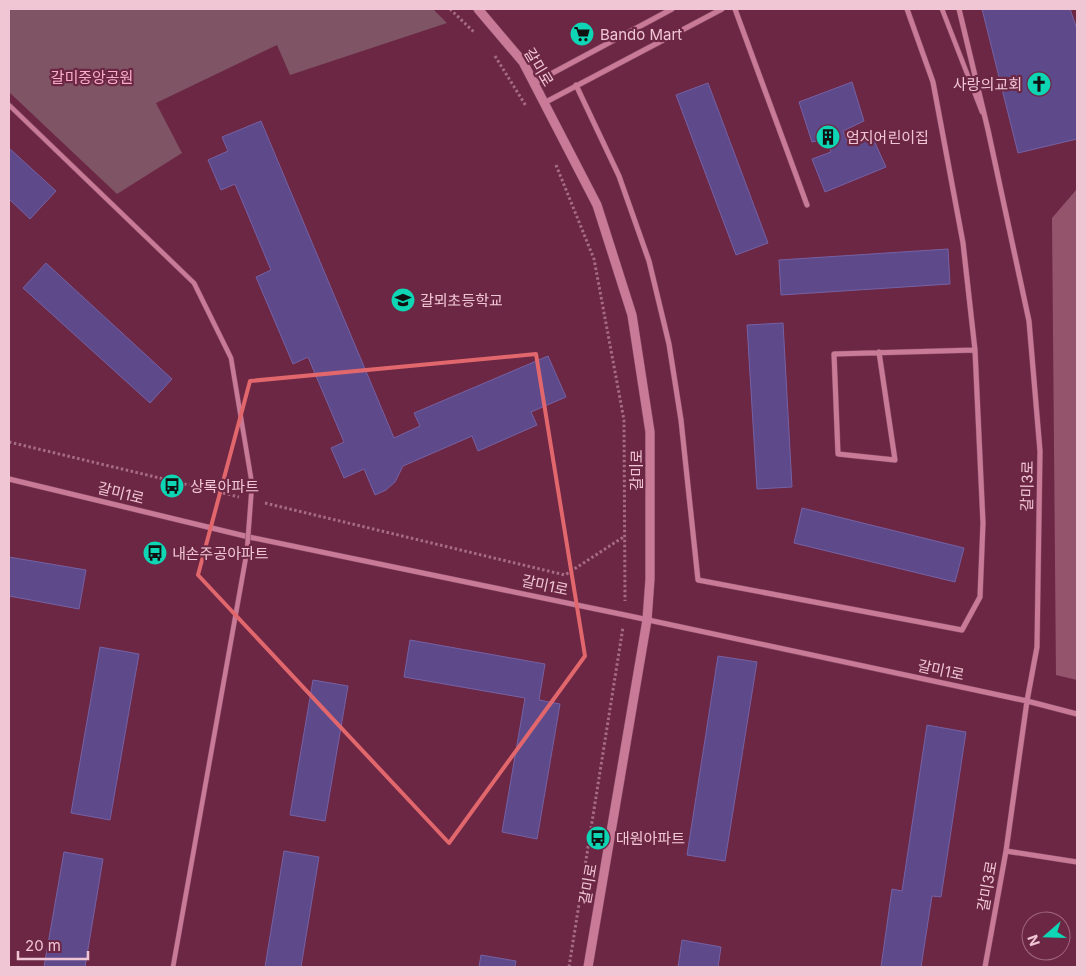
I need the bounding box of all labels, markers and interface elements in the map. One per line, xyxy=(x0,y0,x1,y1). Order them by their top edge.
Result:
supermarket icon: Bando Mart xyxy=(569,21,595,47)
place label: Bando Mart xyxy=(600,25,682,44)
street label: 갈미로 xyxy=(520,44,558,90)
park label: 갈미중앙공원 xyxy=(51,68,133,87)
church icon: 사랑의교회 xyxy=(1026,71,1052,97)
place label: 사랑의교회 xyxy=(953,75,1022,94)
building icon: 엄지어린이집 xyxy=(815,124,841,150)
place label: 엄지어린이집 xyxy=(846,128,929,147)
school or university icon: 갈뫼초등학교 xyxy=(390,287,416,313)
place label: 갈뫼초등학교 xyxy=(420,291,503,310)
street label: 갈미로 xyxy=(627,449,646,491)
street label: 갈미3로 xyxy=(1017,461,1037,511)
bus stop icon: 상록아파트 xyxy=(159,473,185,499)
place label: 상록아파트 xyxy=(190,477,259,496)
street label: 갈미1로 xyxy=(96,478,146,508)
bus stop icon: 내손주공아파트 xyxy=(142,540,168,566)
place label: 내손주공아파트 xyxy=(172,544,269,563)
street label: 갈미1로 xyxy=(520,571,570,599)
street label: 갈미1로 xyxy=(916,656,966,684)
bus stop icon: 대원아파트 xyxy=(585,825,611,851)
place label: 대원아파트 xyxy=(616,829,685,848)
street label: 갈미3로 xyxy=(973,859,1001,913)
street label: 갈미로 xyxy=(575,862,601,906)
north arrow xyxy=(1021,911,1071,961)
scale bar xyxy=(18,928,88,960)
text: N xyxy=(1024,933,1043,949)
text: 20 m xyxy=(25,936,61,955)

